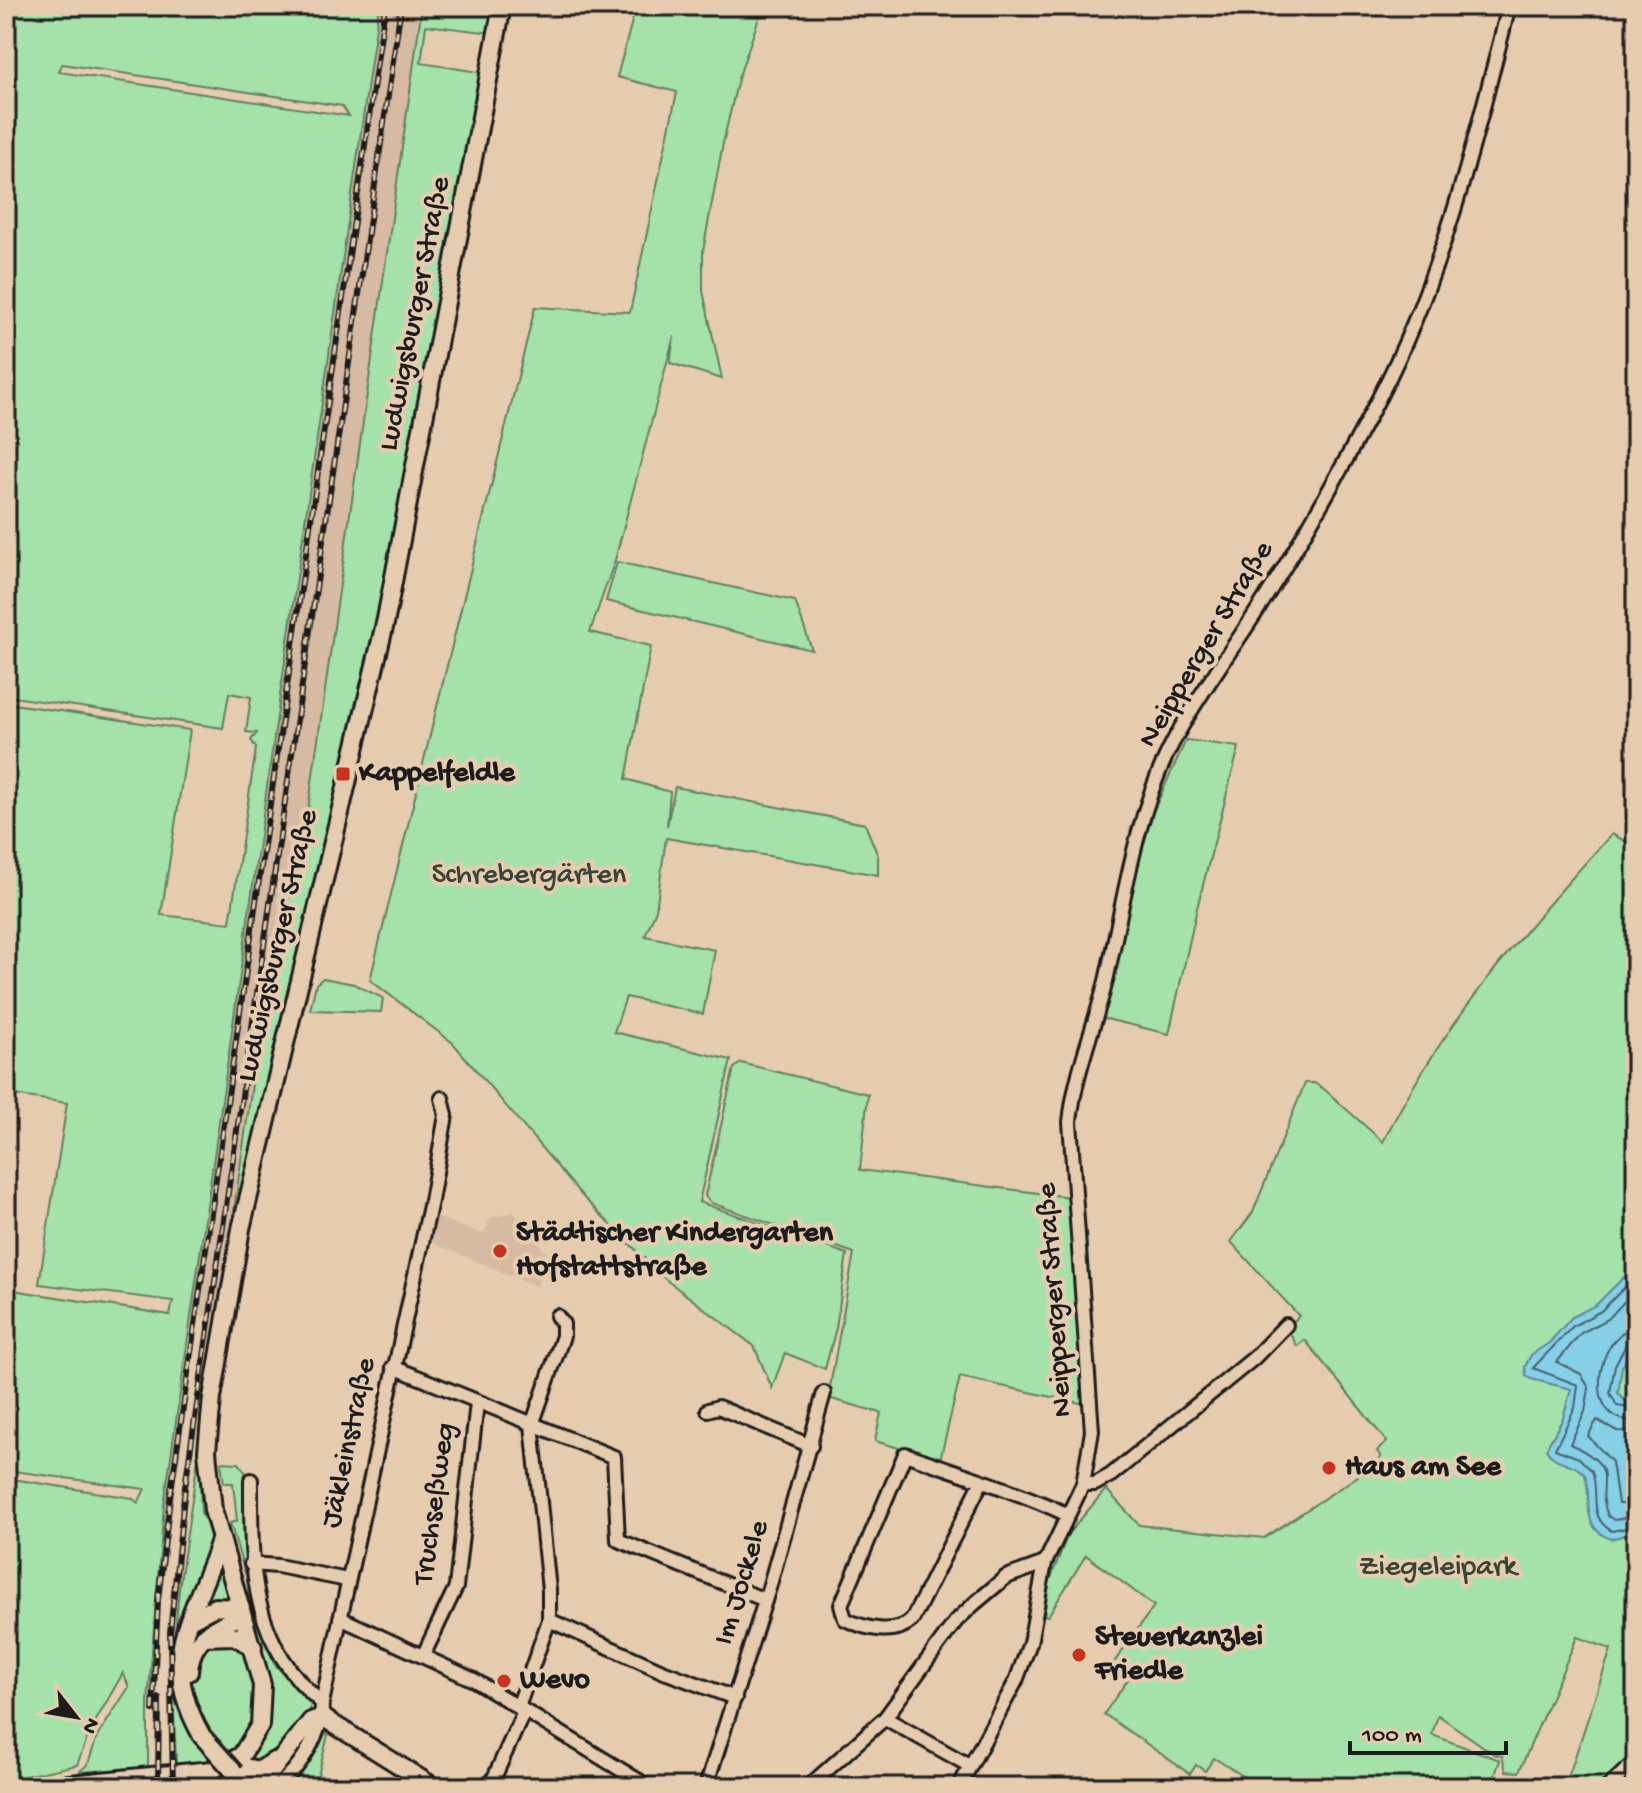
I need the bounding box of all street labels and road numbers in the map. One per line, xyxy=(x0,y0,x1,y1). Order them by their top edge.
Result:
street label: Ludwigsburger Straße xyxy=(372,173,460,454)
street label: Neipperger Straße xyxy=(1132,535,1283,755)
street label: Ludwigsburger Straße xyxy=(231,806,327,1086)
street label: Neipperger Straße xyxy=(1030,1181,1082,1418)
street label: Jäkleinstraße xyxy=(315,1354,385,1531)
street label: Truchseßweg xyxy=(407,1421,465,1589)
street label: Im Jockele xyxy=(708,1516,779,1649)

